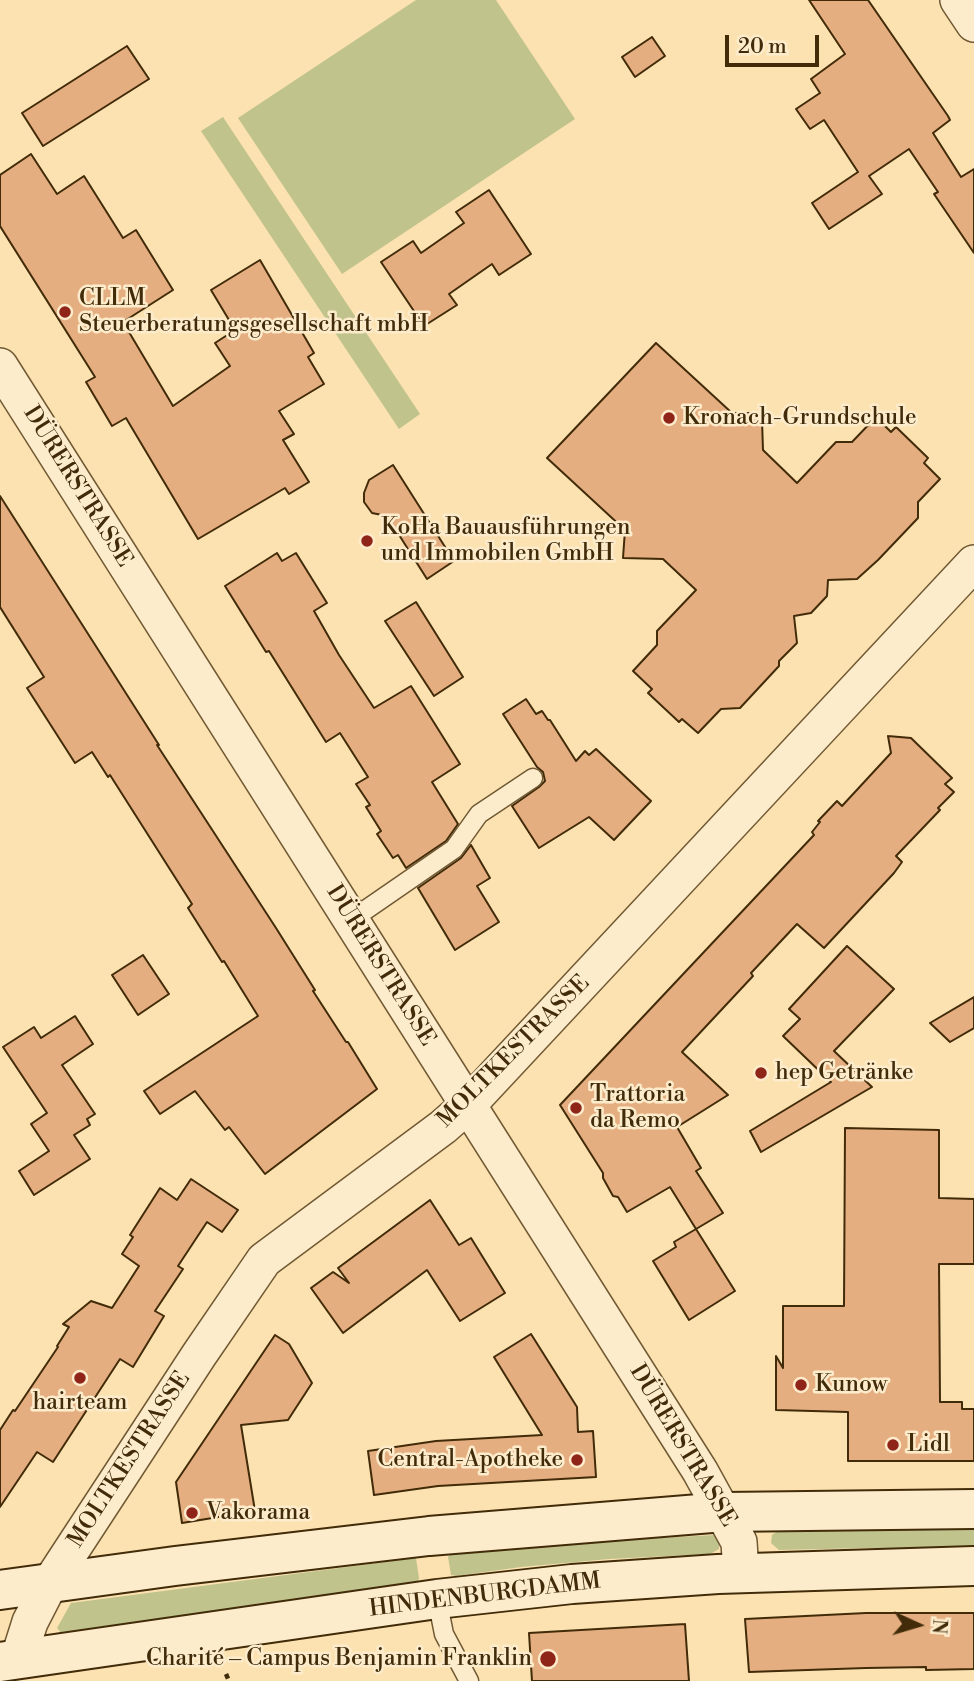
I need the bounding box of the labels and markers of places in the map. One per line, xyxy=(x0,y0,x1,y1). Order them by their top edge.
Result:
place label: CLLM Steuerberatungsgesellschaft mbH xyxy=(79,285,429,339)
marker: CLLM Steuerberatungsgesellschaft mbH xyxy=(57,304,73,320)
place label: Kronach-Grundschule xyxy=(683,404,917,432)
marker: Kronach-Grundschule xyxy=(661,410,677,426)
place label: KoHa Bauausführungen und Immobilen GmbH xyxy=(381,514,631,568)
marker: KoHa Bauausführungen und Immobilen GmbH xyxy=(359,533,375,549)
place label: hep Getränke xyxy=(775,1059,914,1087)
marker: hep Getränke xyxy=(753,1065,769,1081)
place label: Trattoria da Remo xyxy=(590,1081,685,1135)
marker: Trattoria da Remo xyxy=(568,1100,584,1116)
marker: hairteam xyxy=(72,1370,88,1386)
place label: Kunow xyxy=(815,1371,887,1399)
marker: Kunow xyxy=(793,1377,809,1393)
place label: hairteam xyxy=(33,1389,127,1417)
place label: Lidl xyxy=(907,1431,950,1459)
marker: Lidl xyxy=(885,1437,901,1453)
place label: Central-Apotheke xyxy=(378,1446,563,1474)
marker: Central-Apotheke xyxy=(569,1452,585,1468)
place label: Vakorama xyxy=(206,1499,310,1527)
marker: Vakorama xyxy=(184,1505,200,1521)
place label: Charité – Campus Benjamin Franklin xyxy=(146,1645,532,1673)
marker: Charité – Campus Benjamin Franklin xyxy=(538,1649,558,1669)

